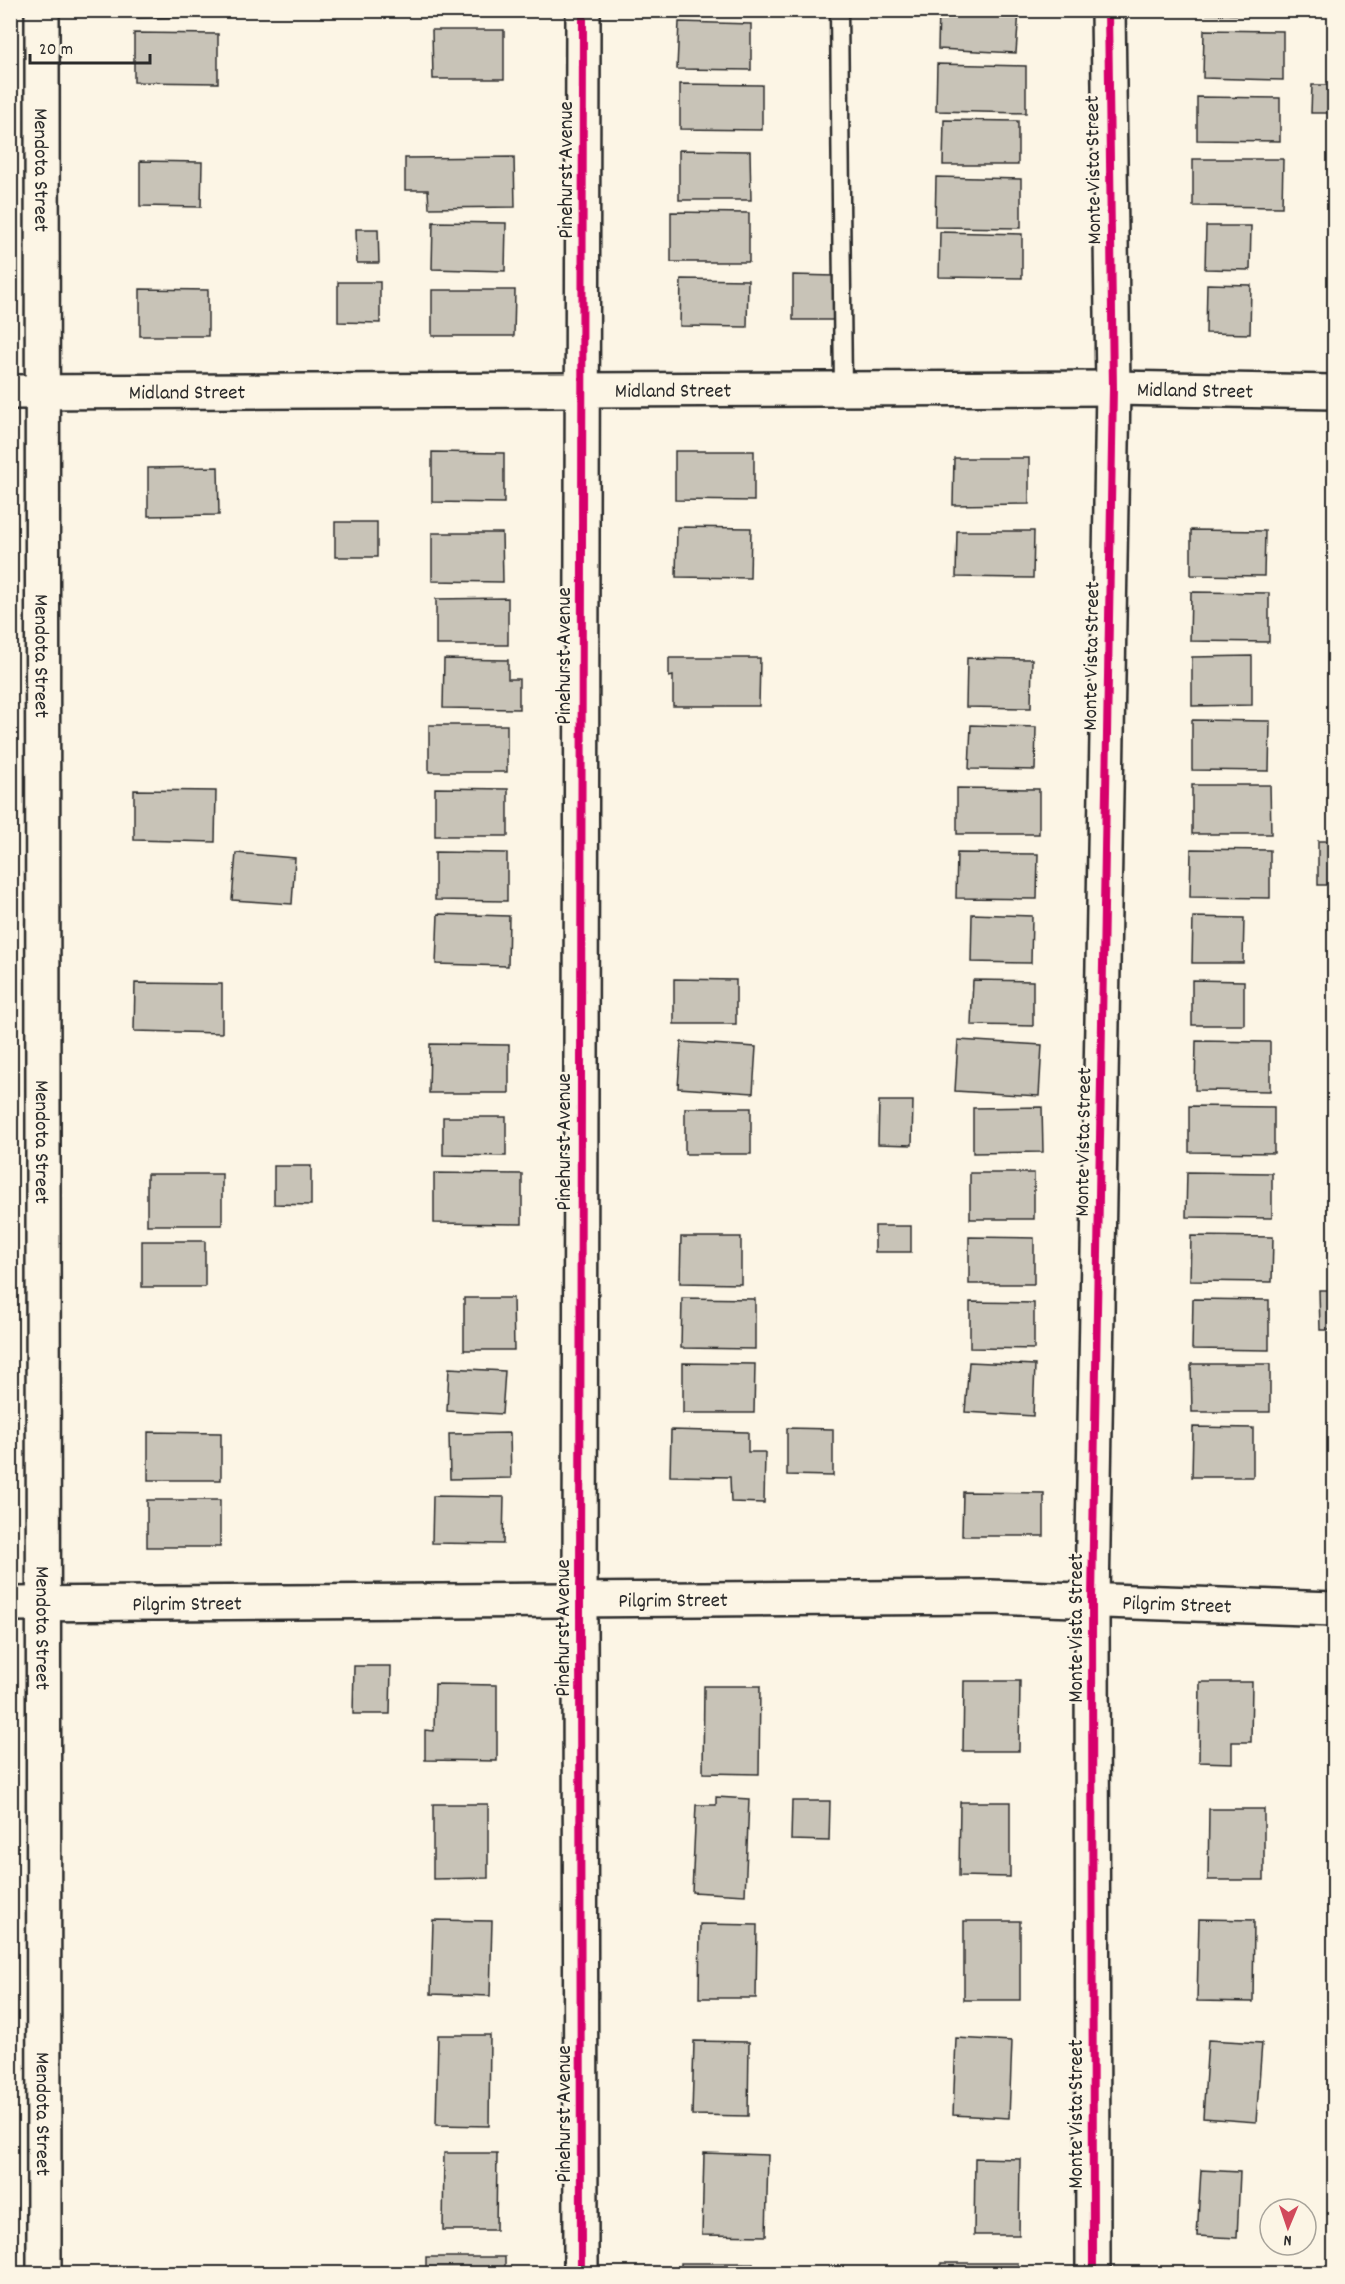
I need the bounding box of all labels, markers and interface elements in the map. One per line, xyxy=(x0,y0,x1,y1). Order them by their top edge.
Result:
scale bar xyxy=(30,27,150,65)
text: 20 m xyxy=(39,38,73,63)
street label: Monte Vista Street xyxy=(1079,95,1111,245)
street label: Pinehurst Avenue xyxy=(553,101,583,239)
street label: Mendota Street xyxy=(24,108,54,232)
street label: Midland Street xyxy=(1137,376,1254,409)
street label: Midland Street xyxy=(615,377,731,408)
street label: Midland Street xyxy=(129,379,245,410)
street label: Monte Vista Street xyxy=(1077,581,1109,731)
street label: Pinehurst Avenue xyxy=(551,587,581,725)
street label: Mendota Street xyxy=(25,594,55,718)
street label: Monte Vista Street xyxy=(1069,1067,1101,1217)
street label: Pinehurst Avenue xyxy=(551,1073,581,1211)
street label: Mendota Street xyxy=(25,1080,55,1204)
street label: Monte Vista Street xyxy=(1063,1553,1093,1703)
street label: Pinehurst Avenue xyxy=(550,1559,580,1697)
street label: Mendota Street xyxy=(25,1566,55,1690)
street label: Pilgrim Street xyxy=(618,1587,728,1618)
street label: Pilgrim Street xyxy=(132,1590,242,1621)
street label: Pilgrim Street xyxy=(1121,1590,1232,1623)
street label: Monte Vista Street xyxy=(1063,2039,1093,2189)
street label: Pinehurst Avenue xyxy=(551,2045,581,2183)
street label: Mendota Street xyxy=(26,2052,56,2176)
north arrow xyxy=(1258,2197,1318,2257)
text: N xyxy=(1283,2228,1292,2251)

